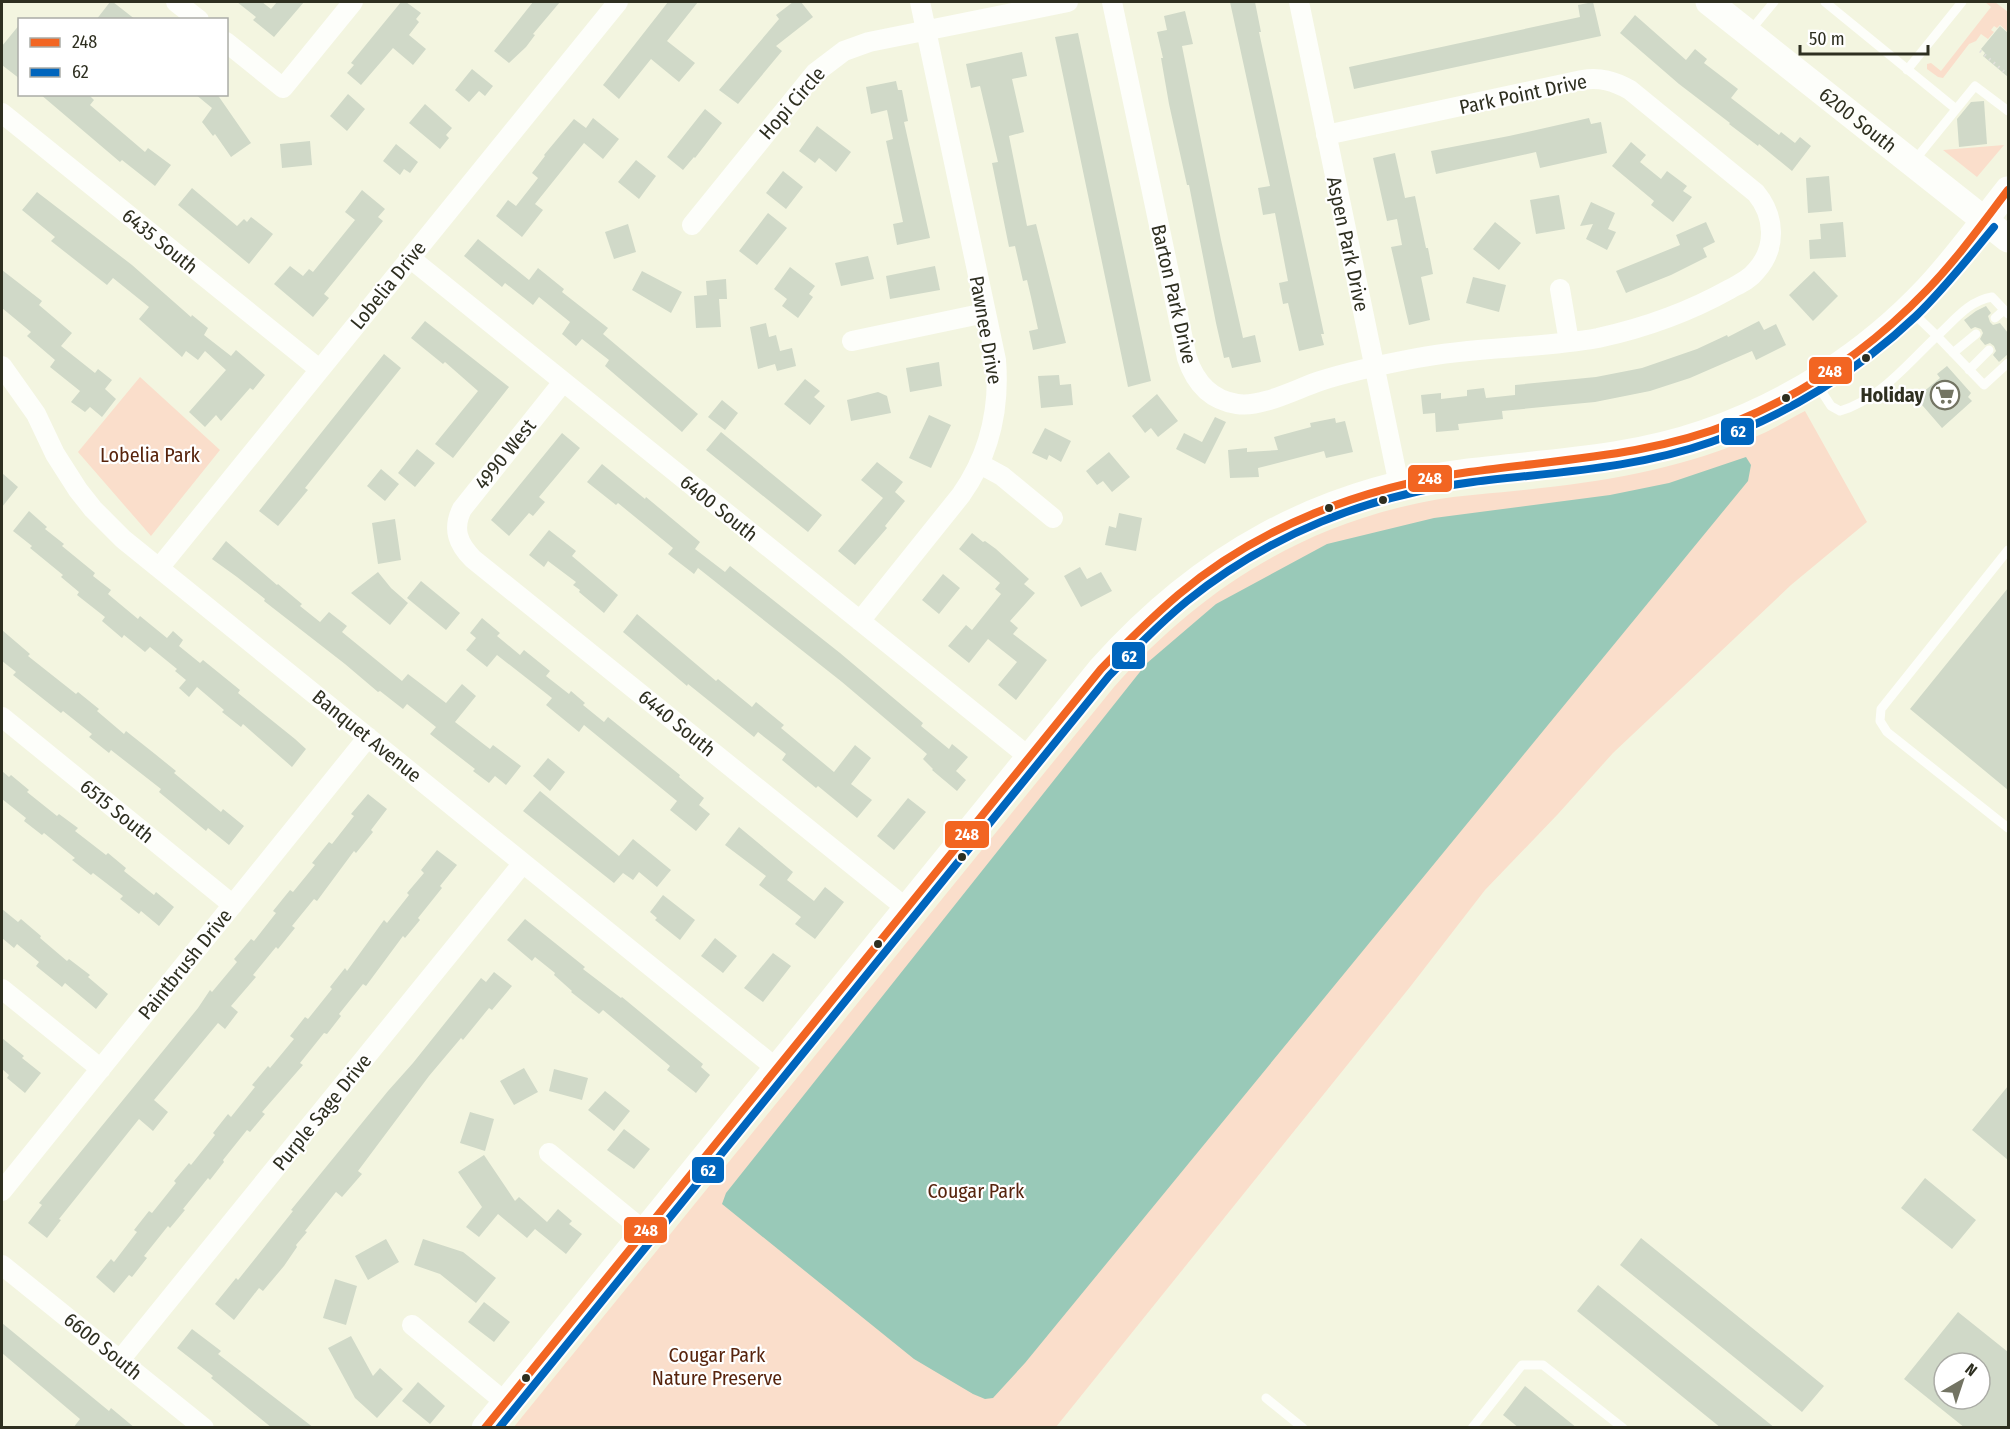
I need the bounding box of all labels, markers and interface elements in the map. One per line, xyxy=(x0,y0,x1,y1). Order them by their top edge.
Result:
legend xyxy=(18,18,228,96)
scale bar xyxy=(1800,18,1928,56)
text: 50 m xyxy=(1809,28,1845,50)
text: 248 xyxy=(72,31,97,53)
text: 62 xyxy=(72,61,89,83)
street label: Hopi Circle xyxy=(754,62,830,144)
street label: Park Point Drive xyxy=(1457,69,1589,119)
street label: 6200 South xyxy=(1814,82,1901,158)
street label: Aspen Park Drive xyxy=(1322,174,1374,314)
street label: 6435 South xyxy=(117,203,203,279)
street label: Barton Park Drive xyxy=(1146,222,1202,366)
street label: Lobelia Drive xyxy=(345,236,431,334)
street label: Pawnee Drive xyxy=(965,274,1007,386)
unlabelled marker xyxy=(1860,352,1872,364)
line badge: 248 xyxy=(1808,356,1853,385)
text: 248 xyxy=(1817,362,1842,381)
supermarket icon: Holiday xyxy=(1929,379,1961,411)
place label: Holiday xyxy=(1861,383,1924,407)
unlabelled marker xyxy=(1780,392,1792,404)
street label: 4990 West xyxy=(469,414,541,494)
line badge: 62 xyxy=(1720,417,1755,446)
text: 62 xyxy=(1730,422,1746,441)
park label: Lobelia Park xyxy=(100,443,201,467)
line badge: 248 xyxy=(1407,464,1453,493)
street label: 6400 South xyxy=(675,469,763,547)
text: 248 xyxy=(1417,469,1442,488)
unlabelled marker xyxy=(1377,494,1389,506)
unlabelled marker xyxy=(1323,502,1335,514)
line badge: 62 xyxy=(1111,641,1146,670)
text: 62 xyxy=(1121,647,1137,666)
street label: Banquet Avenue xyxy=(308,685,426,787)
street label: 6440 South xyxy=(634,685,720,761)
street label: 6515 South xyxy=(75,774,159,848)
line badge: 248 xyxy=(944,820,990,849)
text: 248 xyxy=(954,825,979,844)
unlabelled marker xyxy=(956,851,968,863)
street label: Paintbrush Drive xyxy=(133,904,237,1024)
unlabelled marker xyxy=(872,938,884,950)
street label: Purple Sage Drive xyxy=(268,1049,376,1175)
line badge: 62 xyxy=(691,1156,725,1184)
text: 62 xyxy=(700,1161,716,1180)
park label: Cougar Park xyxy=(928,1179,1025,1203)
line badge: 248 xyxy=(623,1216,668,1244)
text: 248 xyxy=(633,1221,658,1240)
street label: 6600 South xyxy=(59,1307,147,1385)
park label: Cougar Park Nature Preserve xyxy=(652,1343,782,1390)
north arrow xyxy=(1932,1351,1992,1411)
text: N xyxy=(1961,1359,1981,1380)
unlabelled marker xyxy=(520,1372,532,1384)

